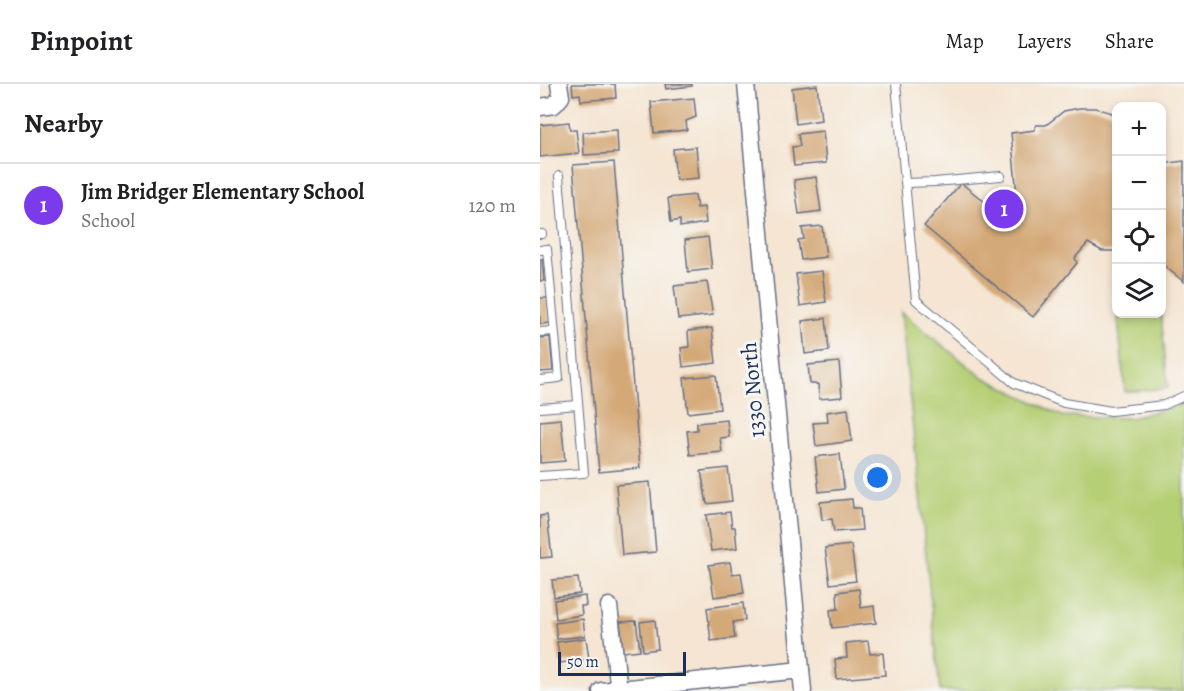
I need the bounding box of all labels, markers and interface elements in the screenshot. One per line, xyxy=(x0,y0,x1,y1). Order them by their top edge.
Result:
text: Pinpoint xyxy=(30,22,133,60)
text: Map xyxy=(945,27,984,55)
text: Layers xyxy=(1017,27,1072,55)
text: Share xyxy=(1105,27,1154,55)
map controls xyxy=(1112,102,1166,318)
button: + xyxy=(1112,102,1166,156)
text: Nearby xyxy=(24,106,103,141)
button: − xyxy=(1112,156,1166,210)
text: Jim Bridger Elementary School xyxy=(81,177,364,207)
pin: 1 xyxy=(984,186,1024,232)
text: 1 xyxy=(40,192,47,219)
text: 120 m xyxy=(468,192,516,219)
text: School xyxy=(81,207,135,234)
button: locate xyxy=(1112,210,1166,264)
button: layers xyxy=(1112,264,1166,318)
street label: 1330 North xyxy=(734,341,772,439)
your location xyxy=(863,463,892,492)
scale bar xyxy=(558,649,686,676)
text: 50 m xyxy=(567,651,599,673)

